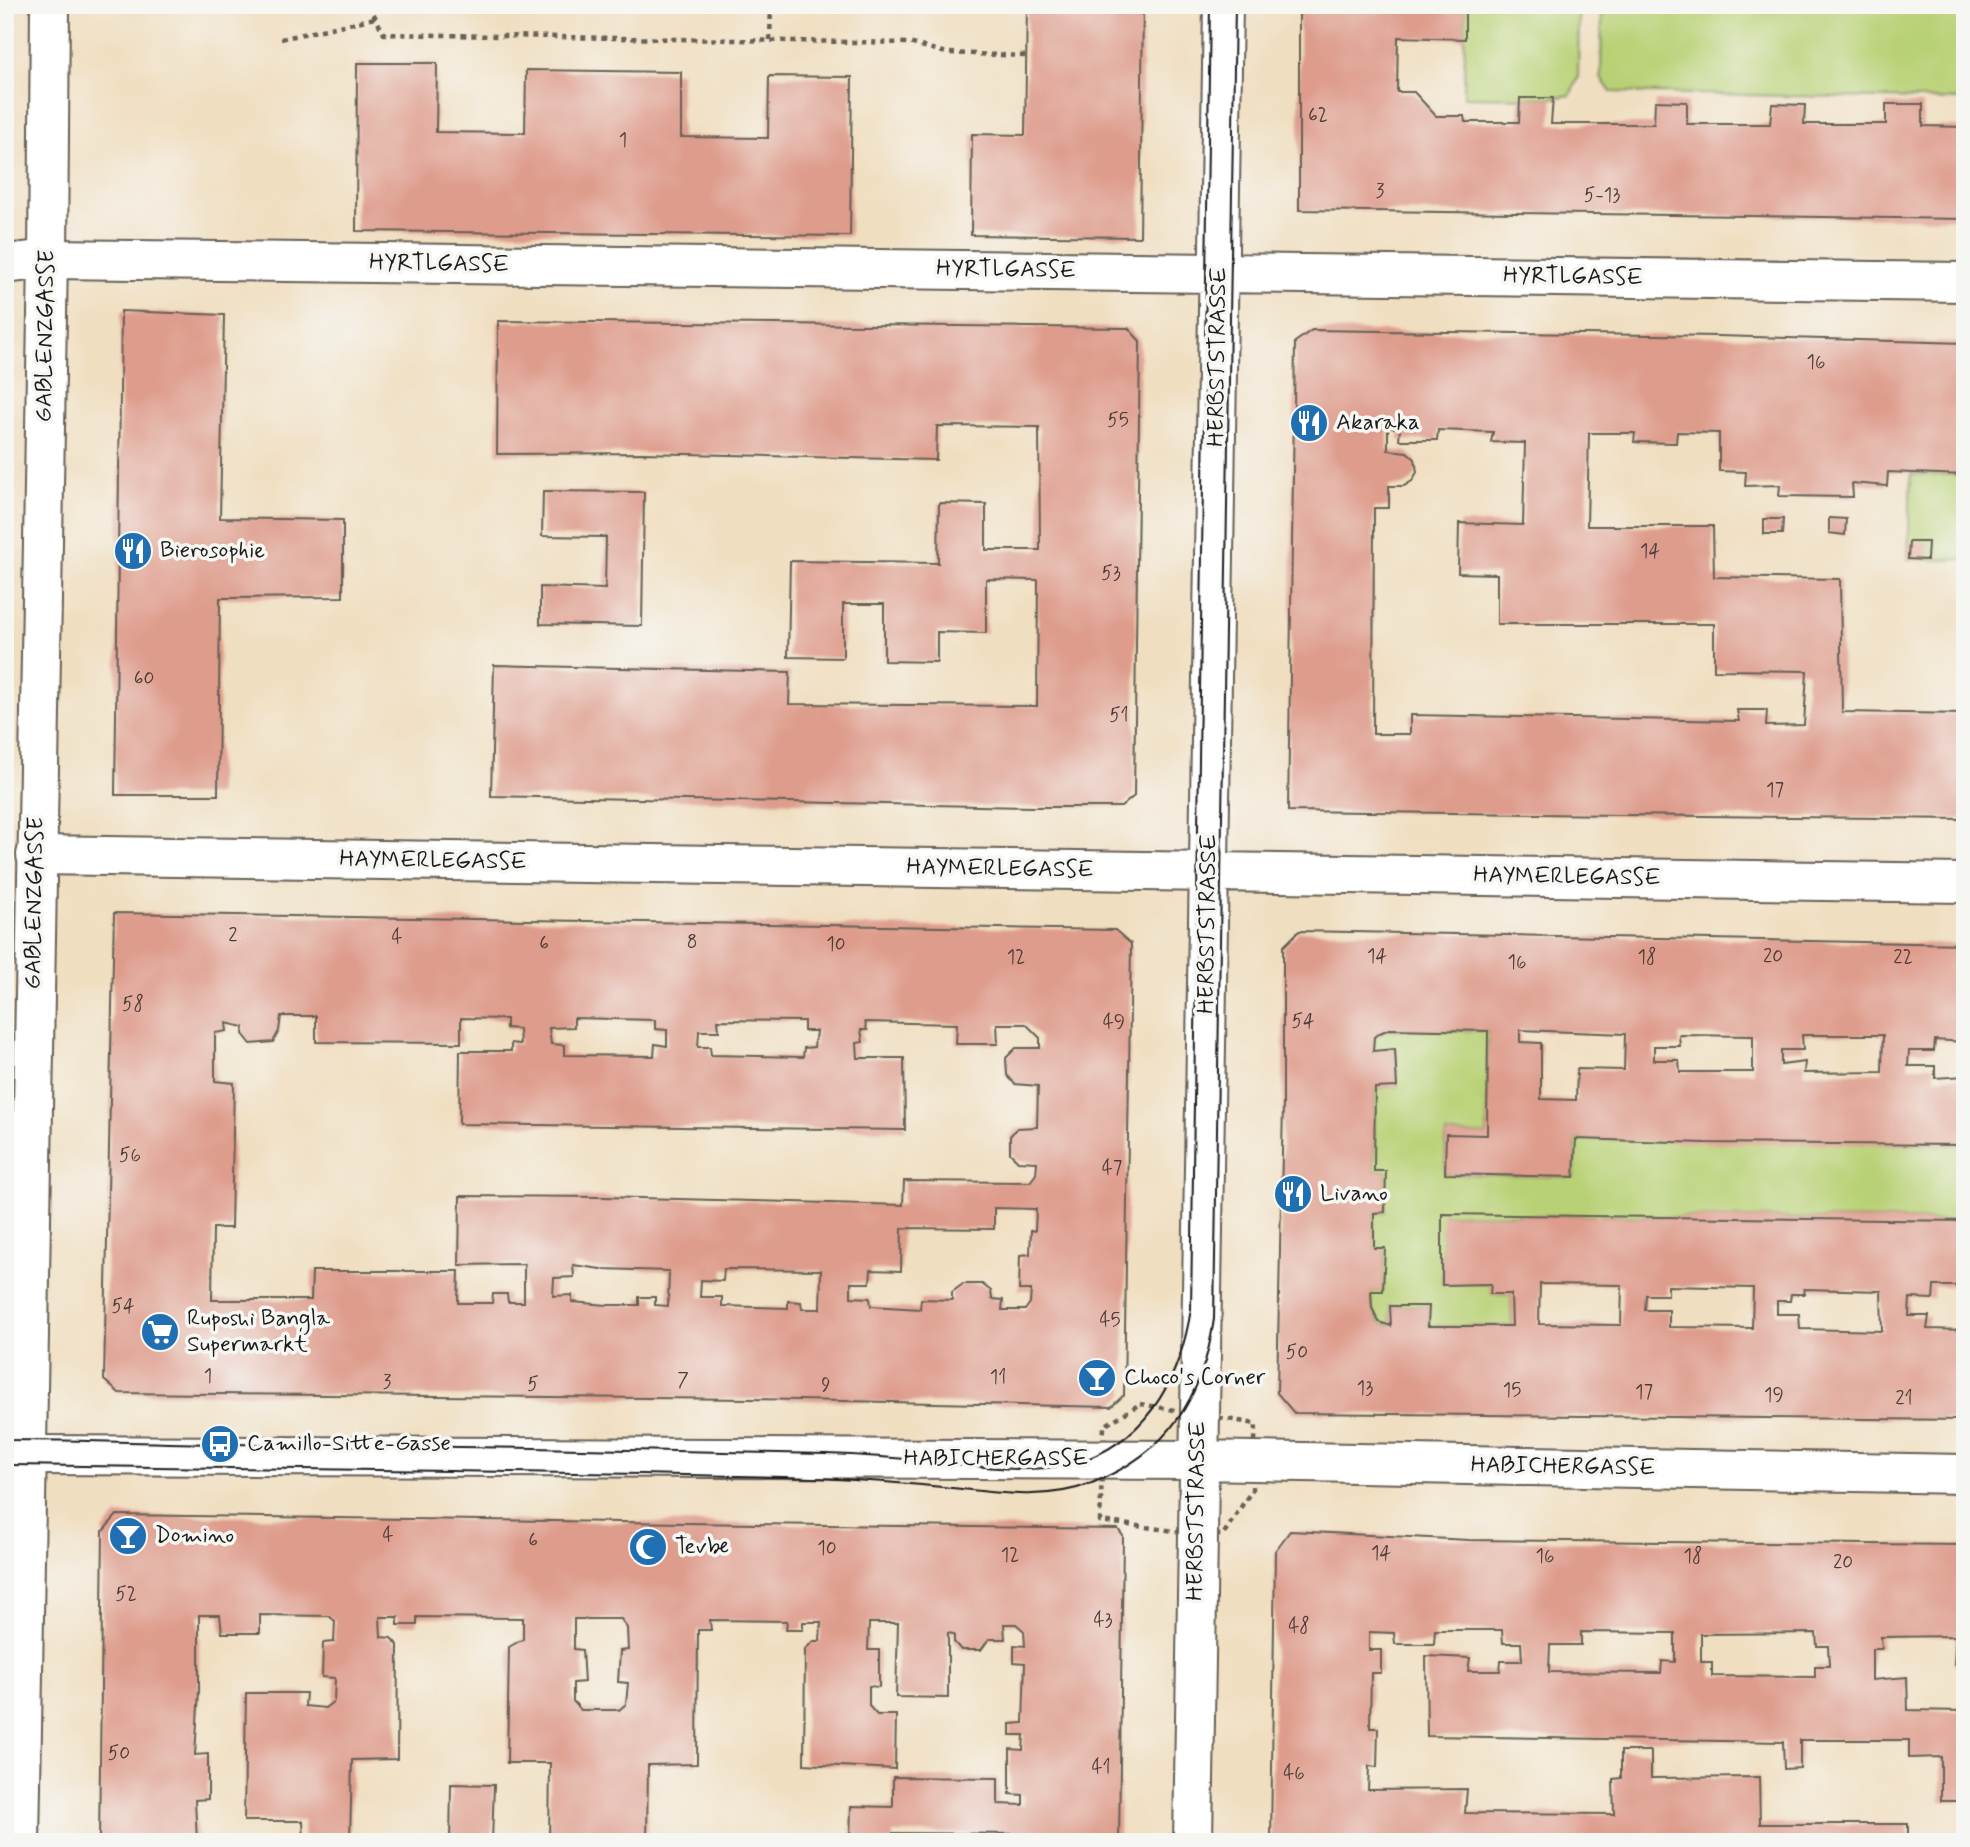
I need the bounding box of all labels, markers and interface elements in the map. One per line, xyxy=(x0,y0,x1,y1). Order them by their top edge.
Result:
house number: 62 xyxy=(1308,103,1328,128)
house number: 1 xyxy=(619,128,627,153)
house number: 3 xyxy=(1376,179,1385,204)
house number: 5-13 xyxy=(1584,183,1620,208)
street label: HYRTLGASSE xyxy=(369,248,509,280)
street label: GABLENZGASSE xyxy=(29,249,63,423)
street label: HYRTLGASSE xyxy=(936,254,1076,286)
street label: HYRTLGASSE xyxy=(1503,261,1643,293)
street label: HERBSTSTRASSE xyxy=(1201,267,1235,447)
house number: 16 xyxy=(1806,350,1826,375)
restaurant icon: Akaraka xyxy=(1288,402,1330,444)
house number: 55 xyxy=(1107,408,1129,433)
place label: Akaraka xyxy=(1336,408,1420,438)
restaurant icon: Bierosophie xyxy=(112,530,154,572)
place label: Bierosophie xyxy=(160,536,265,566)
house number: 14 xyxy=(1640,539,1660,564)
house number: 53 xyxy=(1101,561,1121,586)
house number: 60 xyxy=(134,666,154,691)
house number: 51 xyxy=(1109,703,1129,728)
house number: 17 xyxy=(1766,778,1784,803)
street label: GABLENZGASSE xyxy=(18,816,52,990)
street label: HERBSTSTRASSE xyxy=(1191,834,1225,1014)
street label: HAYMERLEGASSE xyxy=(339,844,527,878)
street label: HAYMERLEGASSE xyxy=(906,852,1094,886)
street label: HAYMERLEGASSE xyxy=(1473,860,1661,894)
house number: 2 xyxy=(228,923,238,948)
house number: 4 xyxy=(391,925,403,950)
house number: 8 xyxy=(687,930,697,955)
house number: 6 xyxy=(539,931,549,956)
house number: 10 xyxy=(826,932,846,957)
house number: 14 xyxy=(1367,944,1387,969)
house number: 20 xyxy=(1763,944,1783,969)
house number: 12 xyxy=(1007,945,1025,970)
house number: 18 xyxy=(1638,945,1656,970)
house number: 22 xyxy=(1893,945,1913,970)
house number: 16 xyxy=(1507,950,1527,975)
house number: 58 xyxy=(122,992,144,1017)
house number: 54 xyxy=(1292,1009,1314,1034)
house number: 49 xyxy=(1103,1010,1125,1035)
house number: 56 xyxy=(119,1143,141,1168)
house number: 47 xyxy=(1102,1156,1122,1181)
restaurant icon: Livano xyxy=(1272,1173,1314,1215)
place label: Livano xyxy=(1320,1179,1388,1209)
house number: 54 xyxy=(112,1294,134,1319)
place label: Ruposhi Bangla Supermarkt xyxy=(187,1304,330,1360)
house number: 45 xyxy=(1099,1308,1121,1333)
supermarket icon: Ruposhi Bangla Supermarkt xyxy=(139,1311,181,1353)
house number: 50 xyxy=(1286,1340,1308,1365)
bar icon: Choco's Corner xyxy=(1076,1357,1118,1399)
place label: Choco's Corner xyxy=(1124,1363,1266,1393)
house number: 1 xyxy=(204,1364,212,1389)
house number: 11 xyxy=(990,1365,1006,1390)
house number: 7 xyxy=(677,1368,689,1393)
house number: 3 xyxy=(383,1370,392,1395)
house number: 5 xyxy=(527,1372,539,1397)
house number: 9 xyxy=(821,1373,831,1398)
house number: 13 xyxy=(1357,1376,1373,1401)
house number: 15 xyxy=(1503,1378,1521,1403)
house number: 17 xyxy=(1635,1380,1653,1405)
house number: 19 xyxy=(1764,1383,1784,1408)
house number: 21 xyxy=(1895,1386,1913,1411)
street label: HERBSTSTRASSE xyxy=(1180,1421,1214,1601)
bus stop icon: Camillo-Sitte-Gasse xyxy=(199,1423,241,1465)
place label: Camillo-Sitte-Gasse xyxy=(247,1429,451,1459)
street label: HABICHERGASSE xyxy=(903,1444,1089,1474)
street label: HABICHERGASSE xyxy=(1470,1450,1656,1484)
bar icon: Domino xyxy=(107,1515,149,1557)
place label: Domino xyxy=(155,1521,234,1551)
house number: 4 xyxy=(382,1523,394,1548)
mosque icon: Tevbe xyxy=(627,1526,669,1568)
house number: 6 xyxy=(528,1528,538,1553)
place label: Tevbe xyxy=(675,1532,729,1562)
house number: 10 xyxy=(817,1536,837,1561)
house number: 14 xyxy=(1371,1541,1391,1566)
house number: 12 xyxy=(1001,1543,1019,1568)
house number: 16 xyxy=(1535,1544,1555,1569)
house number: 18 xyxy=(1684,1544,1702,1569)
house number: 20 xyxy=(1833,1550,1853,1575)
house number: 52 xyxy=(115,1582,137,1607)
house number: 43 xyxy=(1093,1608,1113,1633)
house number: 48 xyxy=(1288,1614,1310,1639)
house number: 50 xyxy=(108,1741,130,1766)
house number: 41 xyxy=(1091,1755,1111,1780)
house number: 46 xyxy=(1283,1761,1305,1786)

